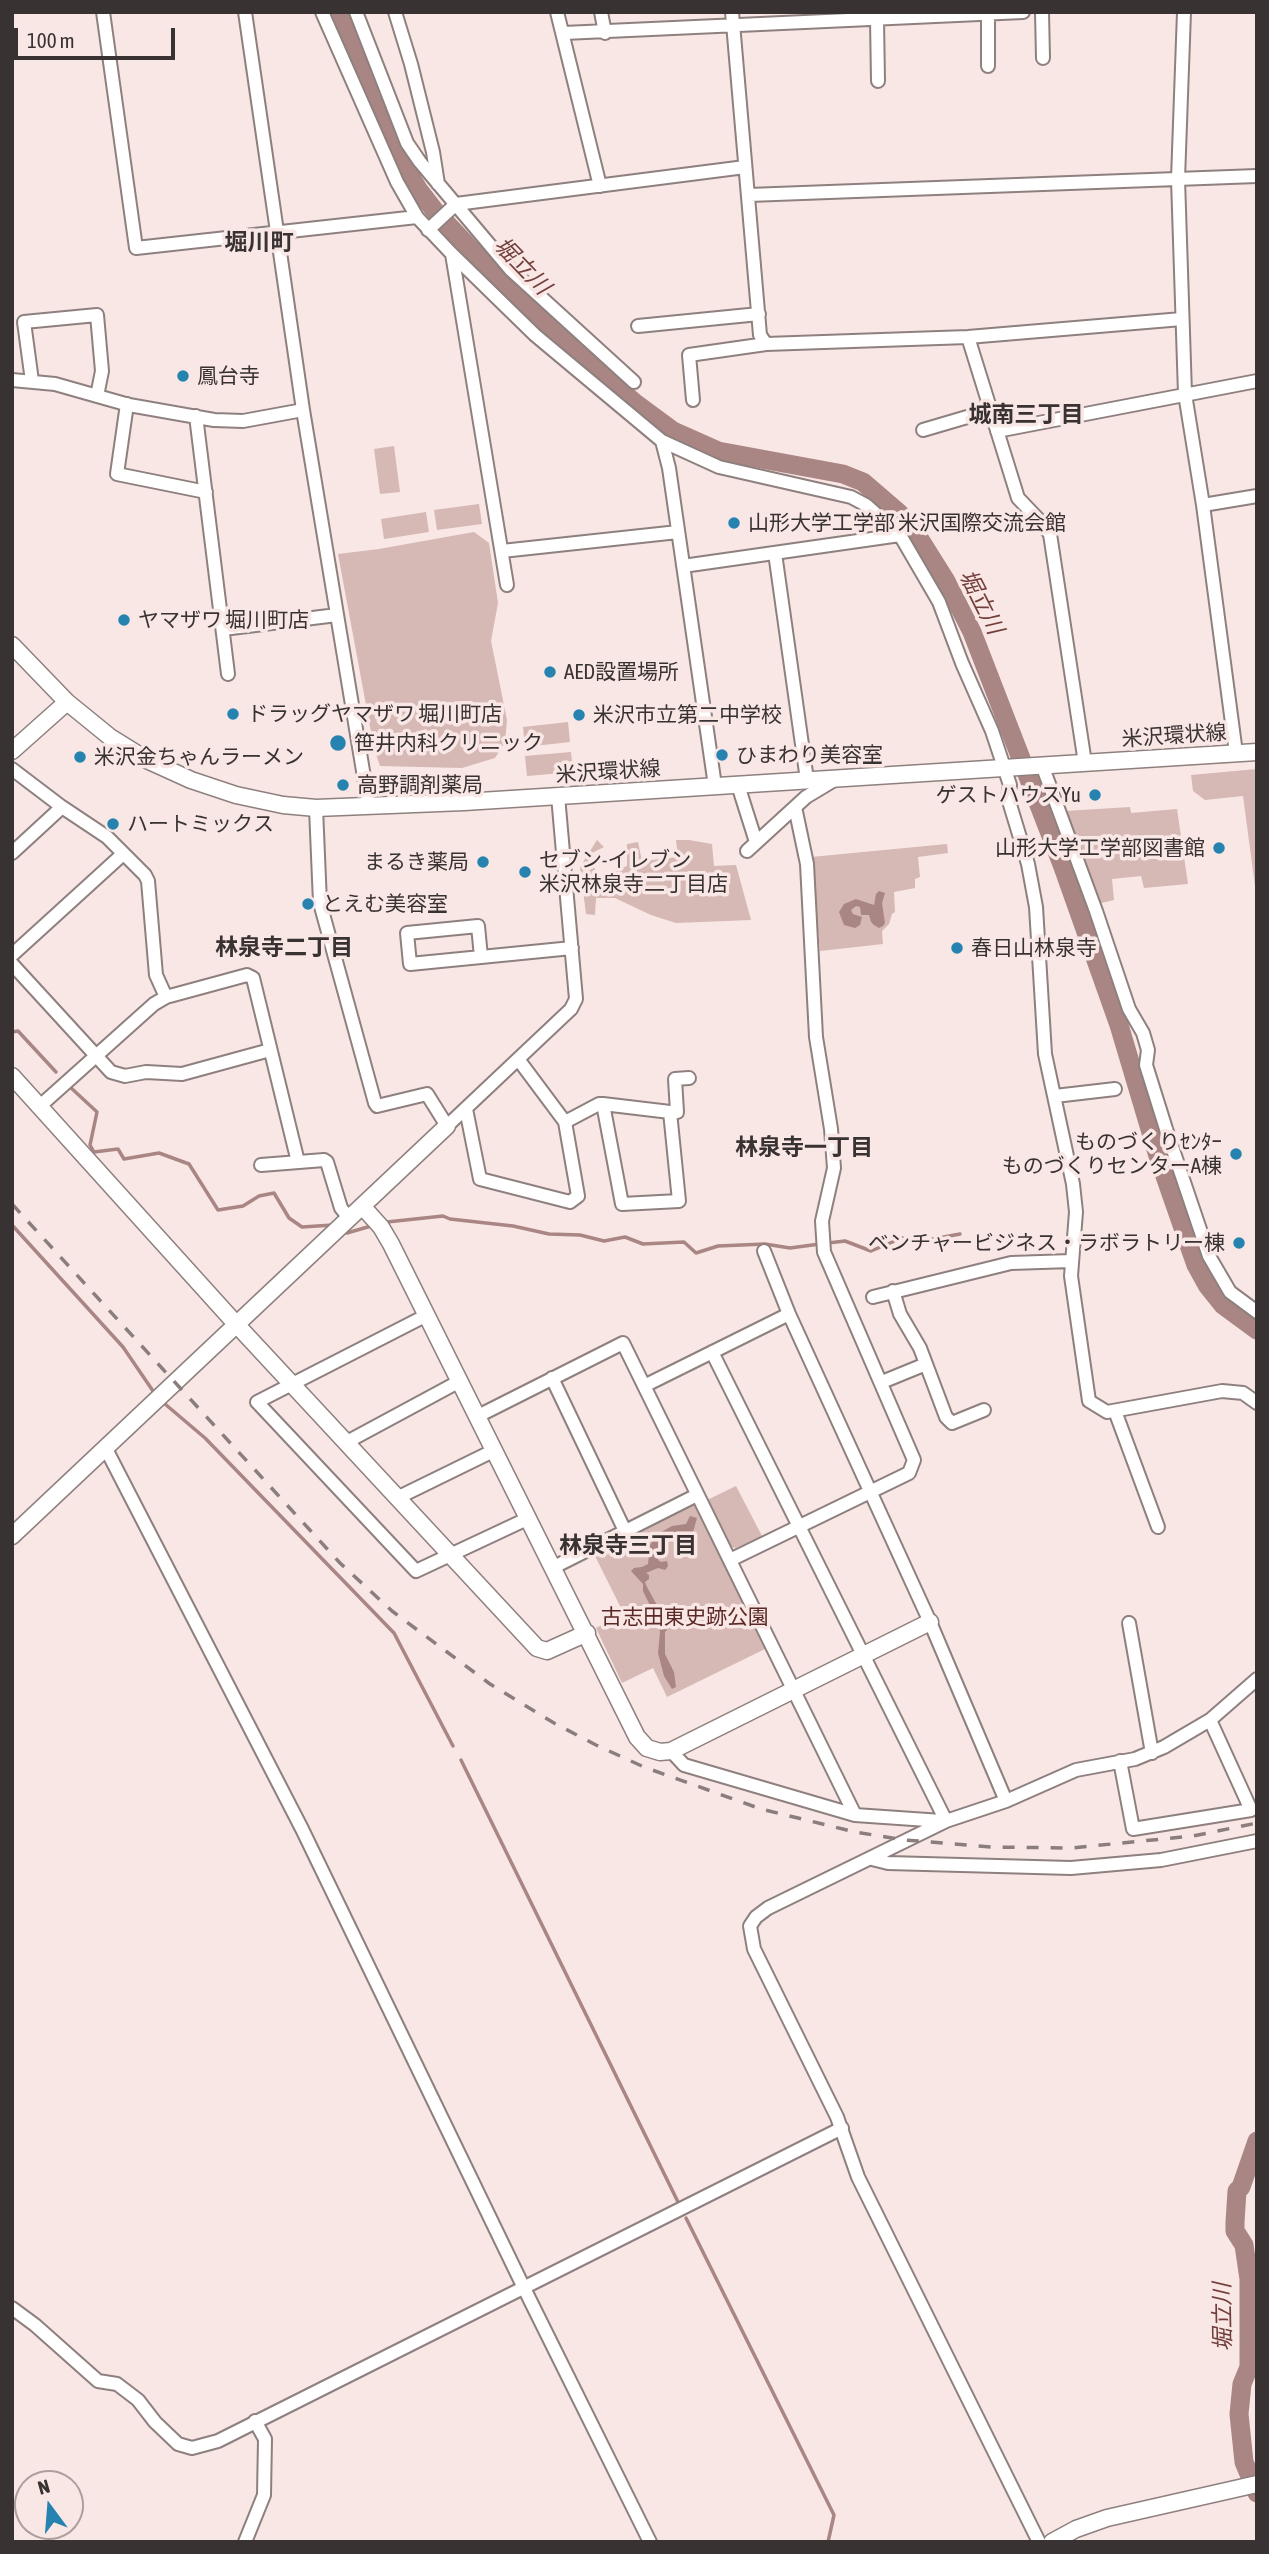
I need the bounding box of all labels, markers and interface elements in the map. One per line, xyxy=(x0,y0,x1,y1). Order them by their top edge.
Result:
scale bar xyxy=(18,14,178,58)
text: 100 m xyxy=(27,28,75,52)
district label: 堀川町 xyxy=(225,229,293,257)
water label: 堀立川 xyxy=(488,232,556,300)
place label: 鳳台寺 xyxy=(197,363,260,389)
marker: 鳳台寺 xyxy=(175,368,191,384)
district label: 城南三丁目 xyxy=(969,401,1083,429)
place label: 山形大学工学部 米沢国際交流会館 xyxy=(748,510,1066,536)
marker: 山形大学工学部 米沢国際交流会館 xyxy=(726,515,742,531)
water label: 堀立川 xyxy=(953,565,1009,639)
place label: ヤマザワ 堀川町店 xyxy=(138,607,309,633)
marker: ヤマザワ 堀川町店 xyxy=(116,612,132,628)
place label: AED設置場所 xyxy=(564,659,679,685)
marker: AED設置場所 xyxy=(542,664,558,680)
place label: ドラッグヤマザワ 堀川町店 xyxy=(247,701,502,727)
place label: 米沢市立第二中学校 xyxy=(593,702,782,728)
marker: ドラッグヤマザワ 堀川町店 xyxy=(225,706,241,722)
marker: 米沢市立第二中学校 xyxy=(571,707,587,723)
street label: 米沢環状線 xyxy=(1121,720,1227,752)
place label: 笹井内科クリニック xyxy=(354,730,543,756)
marker: 笹井内科クリニック xyxy=(328,733,348,753)
place label: ひまわり美容室 xyxy=(736,742,883,768)
place label: 米沢金ちゃんラーメン xyxy=(94,744,304,770)
marker: ひまわり美容室 xyxy=(714,747,730,763)
marker: 米沢金ちゃんラーメン xyxy=(72,749,88,765)
street label: 米沢環状線 xyxy=(555,756,661,788)
place label: 高野調剤薬局 xyxy=(357,772,483,798)
marker: 高野調剤薬局 xyxy=(335,777,351,793)
place label: ゲストハウスYu xyxy=(936,782,1081,808)
marker: ゲストハウスYu xyxy=(1087,787,1103,803)
place label: ハートミックス xyxy=(127,811,274,837)
marker: ハートミックス xyxy=(105,816,121,832)
place label: 山形大学工学部図書館 xyxy=(995,835,1205,861)
marker: 山形大学工学部図書館 xyxy=(1211,840,1227,856)
place label: セブン-イレブン 米沢林泉寺二丁目店 xyxy=(539,847,728,897)
place label: まるき薬局 xyxy=(364,849,469,875)
marker: まるき薬局 xyxy=(475,854,491,870)
marker: セブン-イレブン 米沢林泉寺二丁目店 xyxy=(517,864,533,880)
place label: とえむ美容室 xyxy=(322,891,448,917)
marker: とえむ美容室 xyxy=(300,896,316,912)
district label: 林泉寺二丁目 xyxy=(215,934,353,962)
place label: 春日山林泉寺 xyxy=(971,935,1097,961)
marker: 春日山林泉寺 xyxy=(949,940,965,956)
place label: ものづくりｾﾝﾀｰ ものづくりセンターA棟 xyxy=(1002,1129,1222,1179)
district label: 林泉寺一丁目 xyxy=(735,1134,873,1162)
marker: ものづくりｾﾝﾀｰ ものづくりセンターA棟 xyxy=(1228,1146,1244,1162)
place label: ベンチャービジネス・ラボラトリー棟 xyxy=(868,1230,1225,1256)
marker: ベンチャービジネス・ラボラトリー棟 xyxy=(1231,1235,1247,1251)
district label: 林泉寺三丁目 xyxy=(559,1532,697,1560)
park label: 古志田東史跡公園 xyxy=(601,1604,769,1630)
water label: 堀立川 xyxy=(1209,2282,1237,2352)
north arrow xyxy=(14,2470,84,2540)
text: N xyxy=(35,2475,52,2499)

